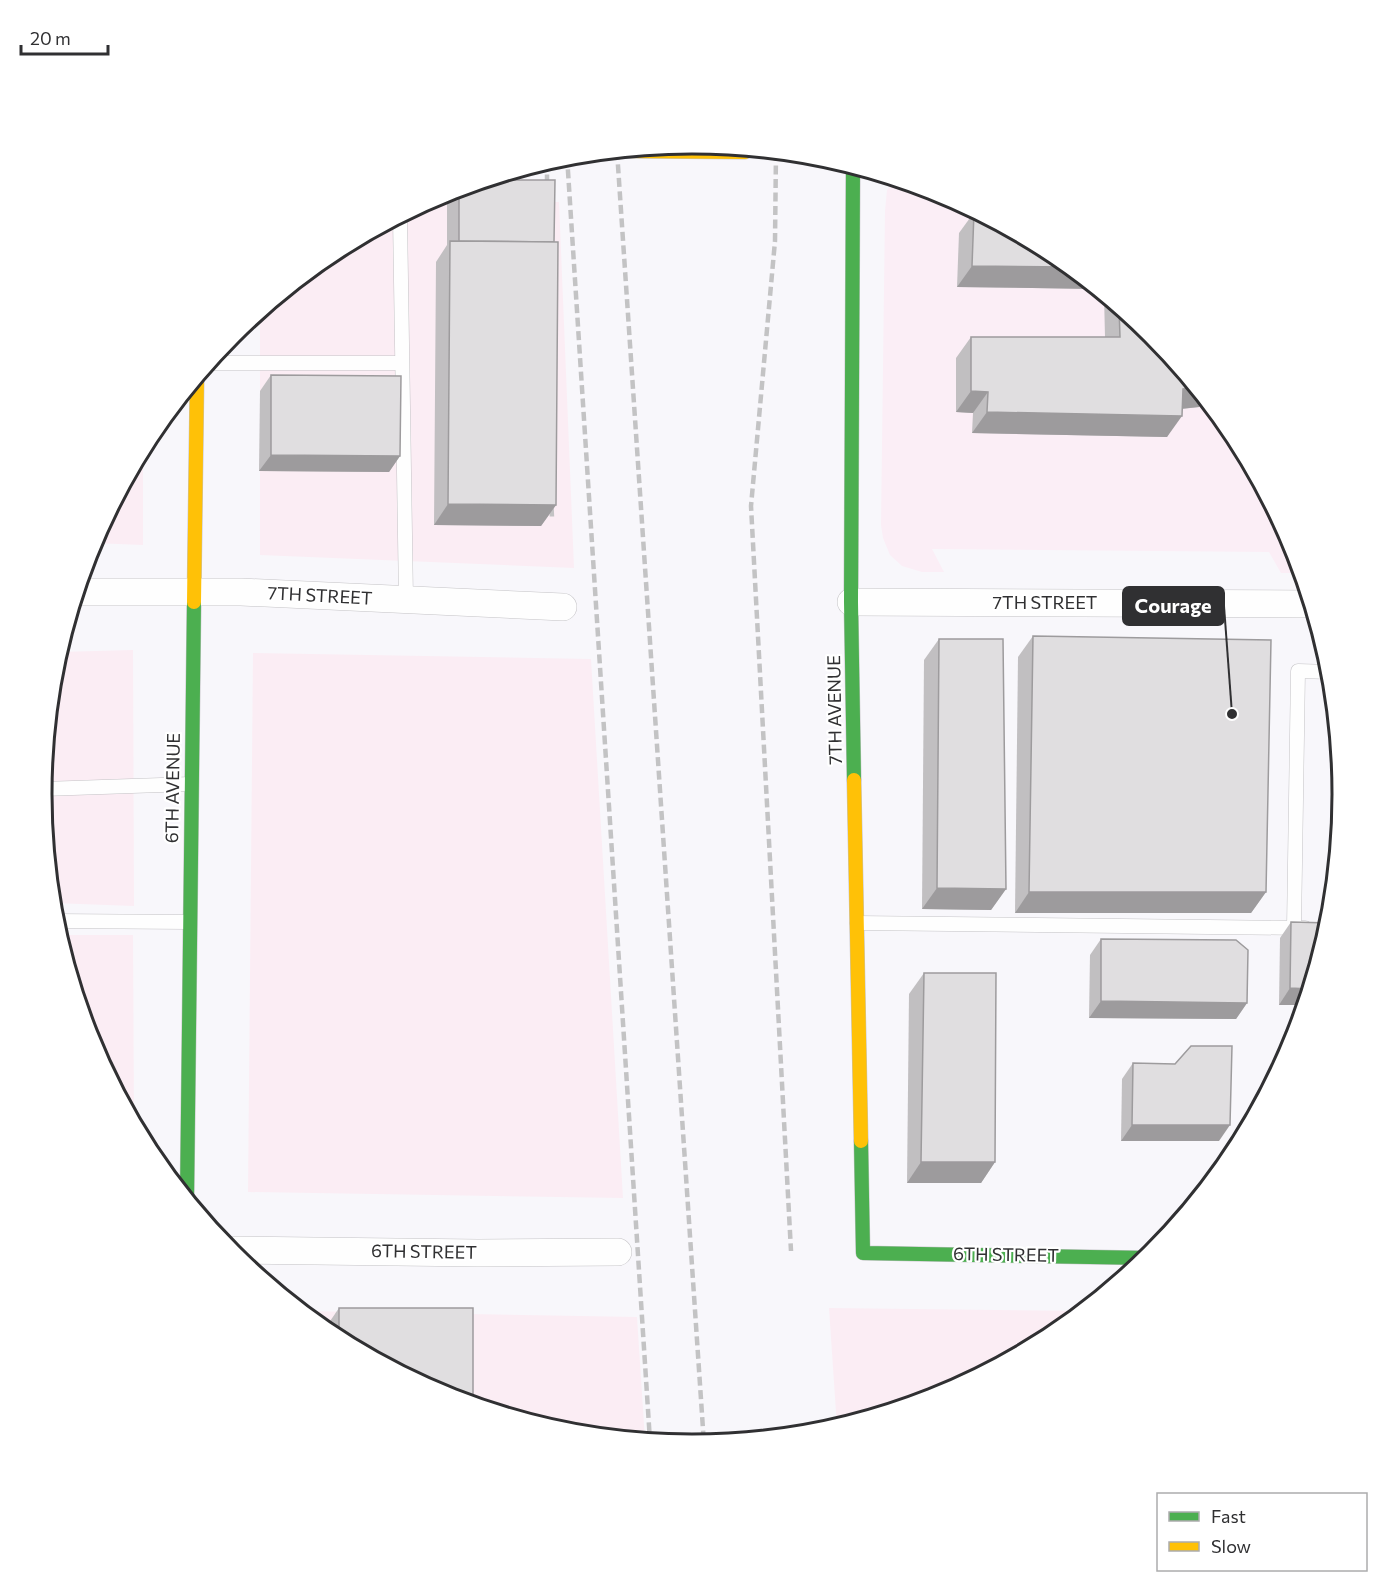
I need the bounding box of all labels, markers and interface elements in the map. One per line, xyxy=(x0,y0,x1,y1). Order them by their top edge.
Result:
scale bar xyxy=(21,18,108,56)
text: 20 m xyxy=(30,27,71,49)
street label: 7TH STREET xyxy=(267,581,373,609)
callout: Courage xyxy=(1123,587,1224,625)
street label: 7TH STREET xyxy=(993,591,1097,613)
text: Courage xyxy=(1135,593,1211,617)
street label: 7TH AVENUE xyxy=(822,655,846,765)
street label: 6TH AVENUE xyxy=(160,733,184,843)
street label: 6TH STREET xyxy=(371,1239,477,1263)
street label: 6TH STREET xyxy=(953,1242,1059,1266)
legend xyxy=(1157,1493,1367,1571)
text: Fast xyxy=(1211,1505,1246,1527)
text: Slow xyxy=(1211,1535,1251,1557)

